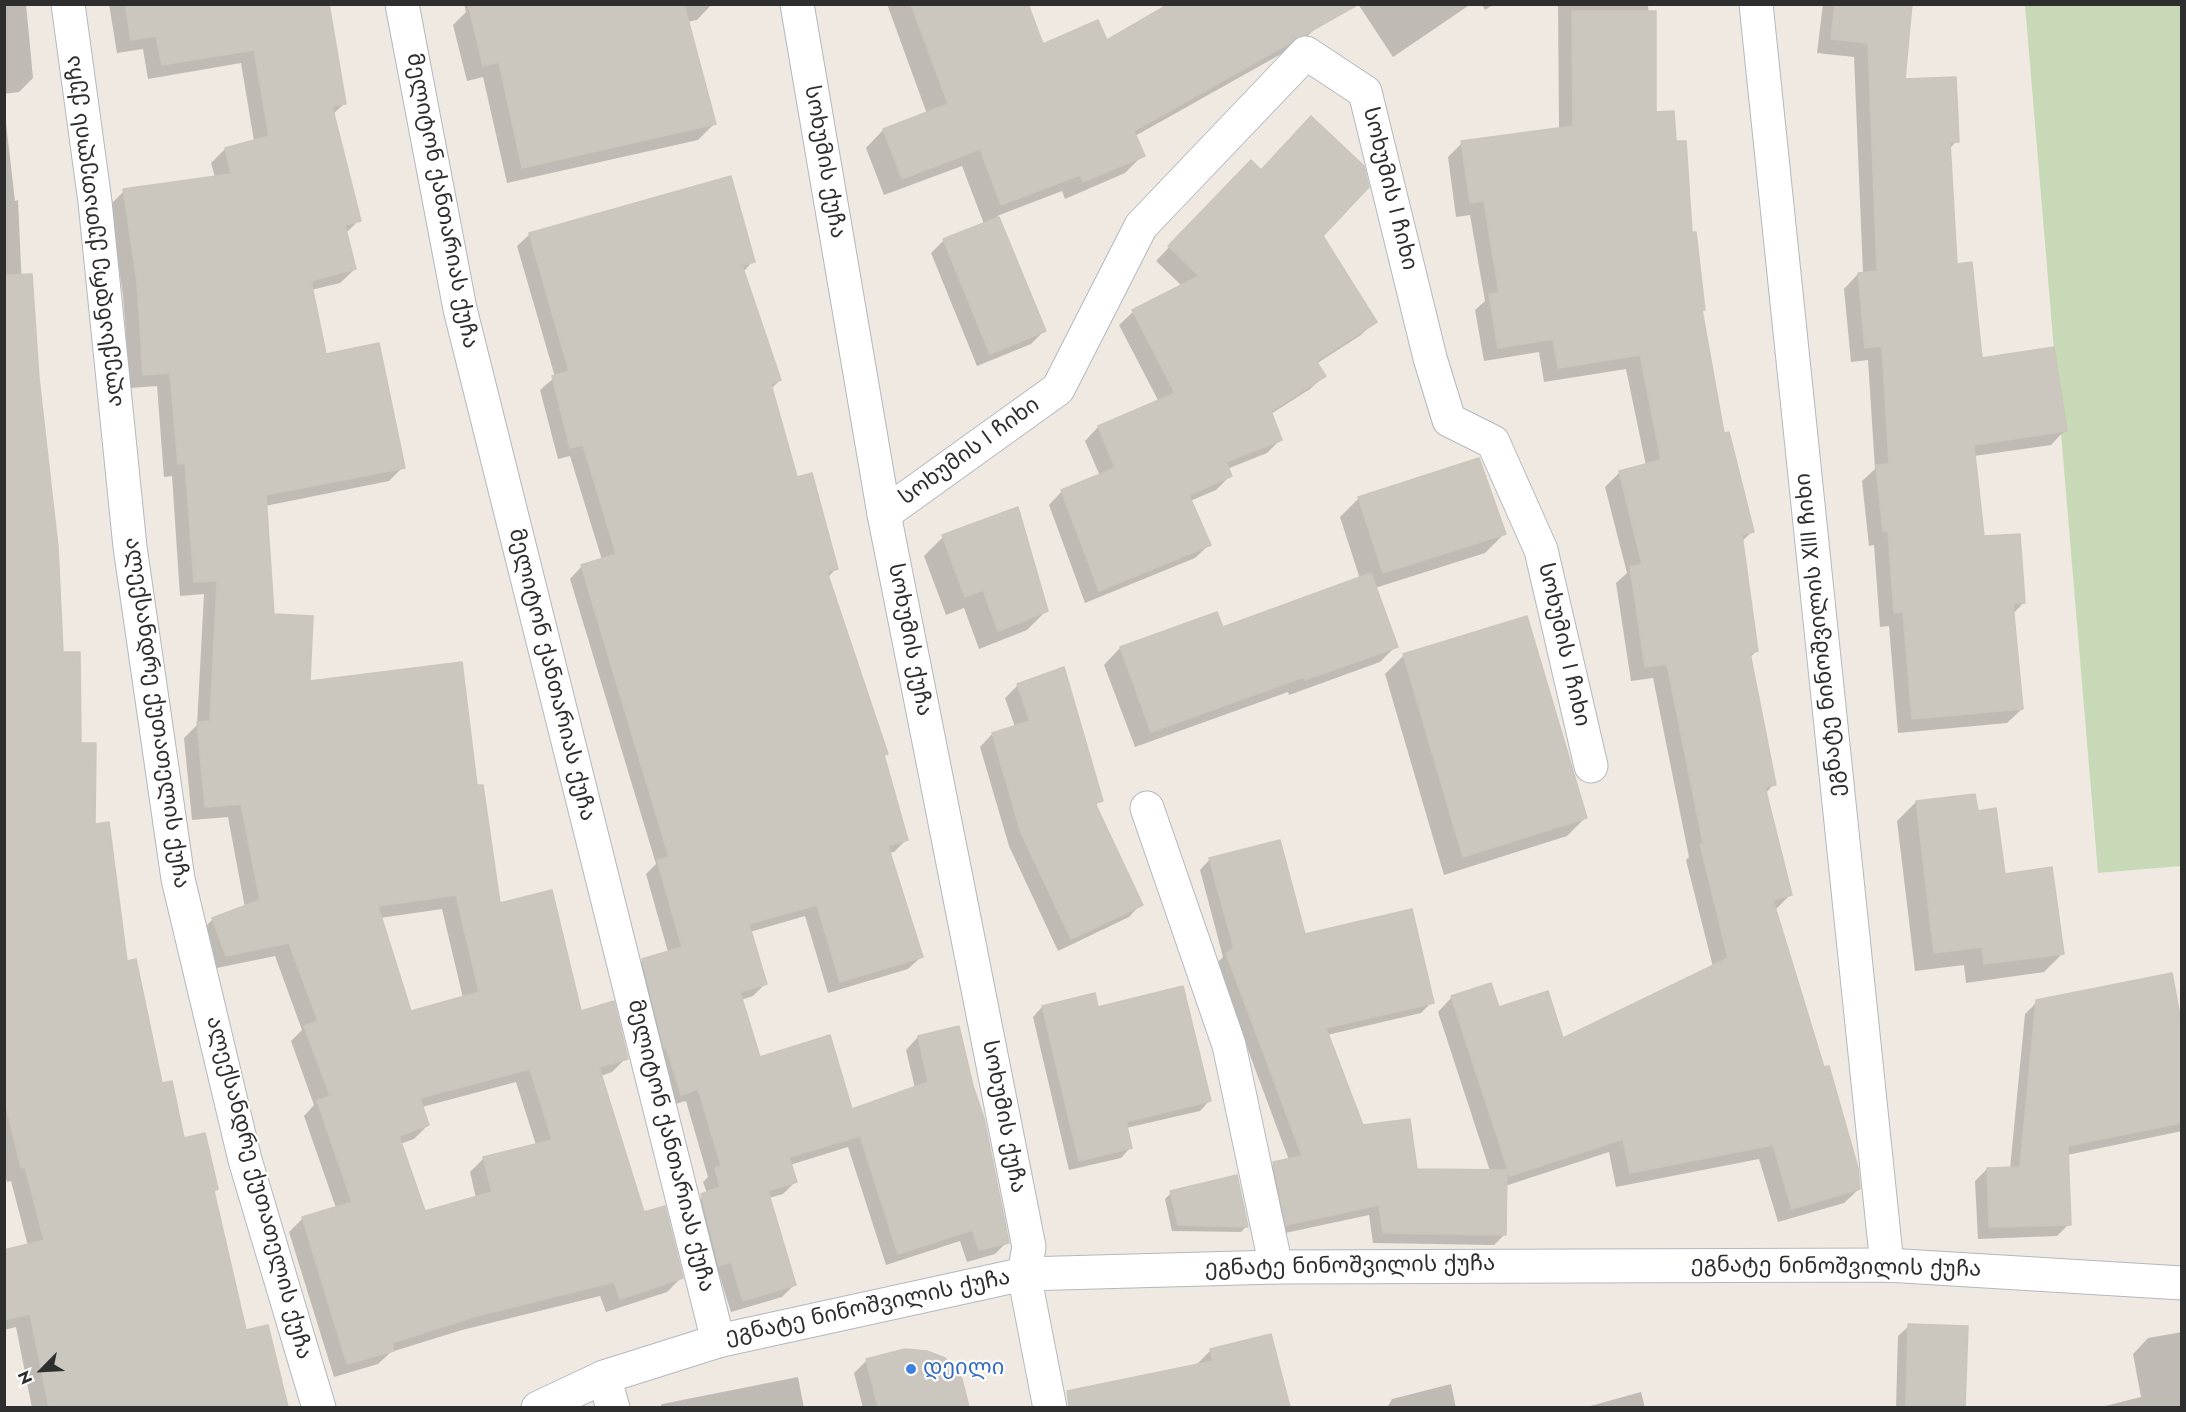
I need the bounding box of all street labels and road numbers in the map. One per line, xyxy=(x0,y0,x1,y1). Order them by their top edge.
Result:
street label: მელიტონ ქანთარიას ქუჩა xyxy=(399,51,483,351)
street label: ალექსანდრე ქუთათელის ქუჩა xyxy=(60,54,130,408)
street label: სოხუმის ქუჩა xyxy=(798,84,850,240)
street label: სოხუმის I ჩიხი xyxy=(1356,105,1422,273)
street label: სოხუმის I ჩიხი xyxy=(895,392,1045,512)
street label: ეგნატე ნინოშვილის XIII ჩიხი xyxy=(1791,472,1851,798)
street label: მელიტონ ქანთარიას ქუჩა xyxy=(502,526,600,824)
street label: ალექსანდრე ქუთათელის ქუჩა xyxy=(118,536,194,890)
street label: სოხუმის I ჩიხი xyxy=(1531,561,1595,729)
street label: სოხუმის ქუჩა xyxy=(881,562,937,718)
street label: მელიტონ ქანთარიას ქუჩა xyxy=(621,997,719,1295)
street label: ალექსანდრე ქუთათელის ქუჩა xyxy=(199,1013,317,1363)
street label: სოხუმის ქუჩა xyxy=(975,1039,1031,1195)
street label: ეგნატე ნინოშვილის ქუჩა xyxy=(1205,1251,1495,1283)
street label: ეგნატე ნინოშვილის ქუჩა xyxy=(1691,1252,1981,1284)
street label: ეგნატე ნინოშვილის ქუჩა xyxy=(723,1265,1013,1351)

